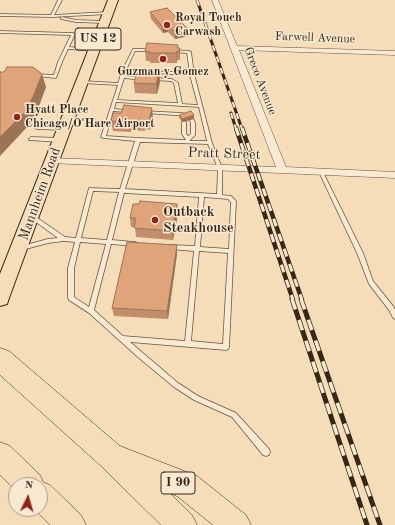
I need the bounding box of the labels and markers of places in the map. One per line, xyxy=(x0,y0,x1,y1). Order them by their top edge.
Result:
place label: Royal Touch Carwash xyxy=(175,11,242,39)
marker: Royal Touch Carwash xyxy=(162,20,172,30)
marker: Guzman y Gomez xyxy=(158,54,168,64)
place label: Guzman y Gomez xyxy=(117,65,209,79)
place label: Hyatt Place Chicago/O'Hare Airport xyxy=(25,103,155,131)
marker: Hyatt Place Chicago/O'Hare Airport xyxy=(12,112,22,122)
place label: Outback Steakhouse xyxy=(163,204,234,236)
marker: Outback Steakhouse xyxy=(150,215,160,225)

